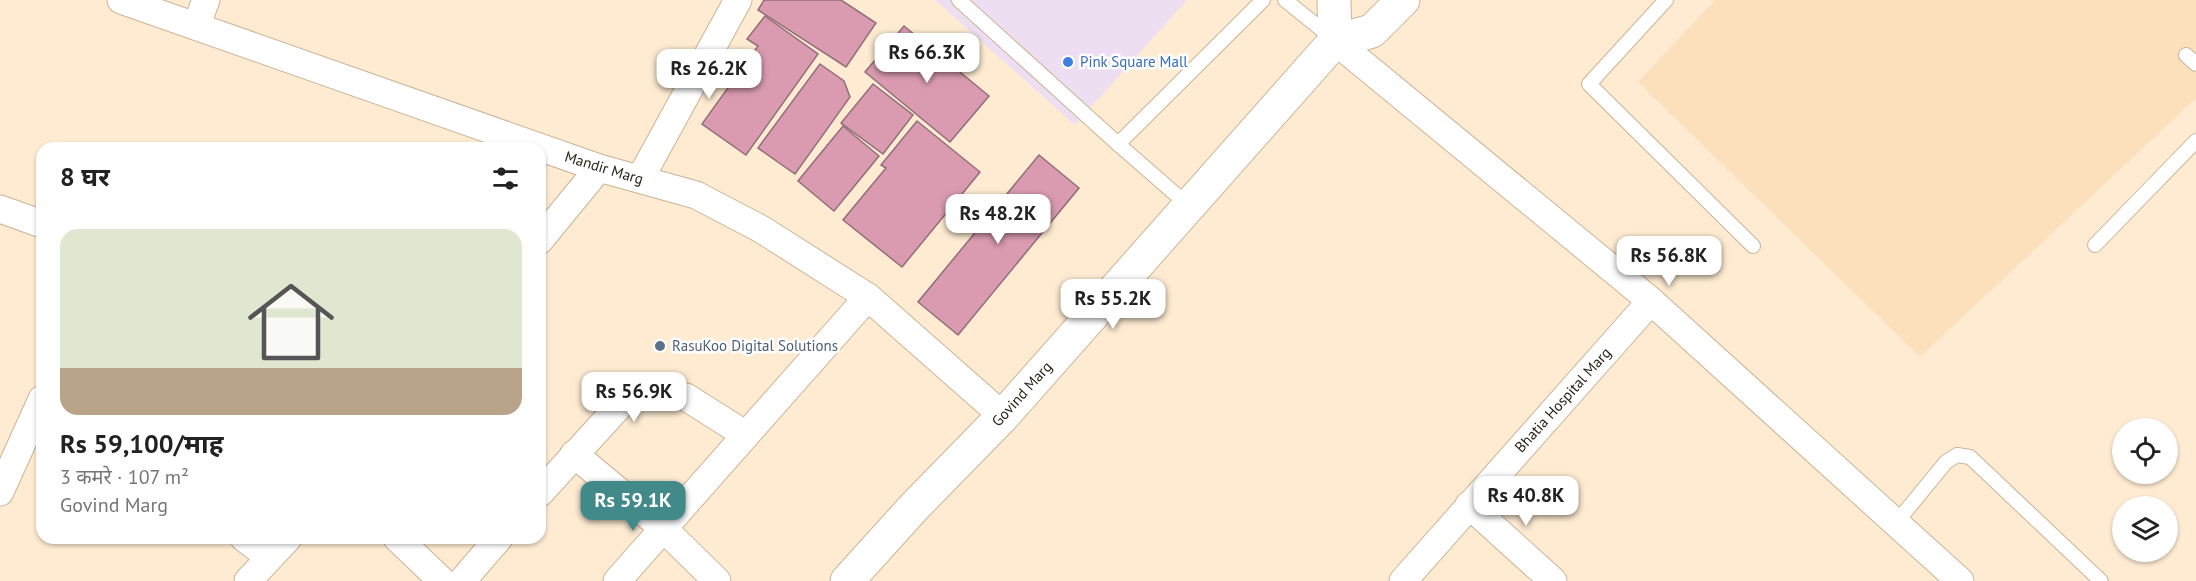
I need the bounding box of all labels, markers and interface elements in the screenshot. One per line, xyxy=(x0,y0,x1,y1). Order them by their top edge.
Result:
pin: Rs 66.3K xyxy=(865,33,989,84)
text: Rs 66.3K xyxy=(889,39,965,65)
pin: Rs 26.2K xyxy=(647,49,771,100)
place label: Pink Square Mall xyxy=(1080,52,1188,71)
text: Rs 26.2K xyxy=(671,55,747,81)
marker: Pink Square Mall xyxy=(1061,55,1075,69)
street label: Mandir Marg xyxy=(563,147,646,188)
text: 8 घर xyxy=(60,160,110,193)
icon: filters xyxy=(489,162,522,195)
pin: Rs 48.2K xyxy=(936,194,1060,245)
text: Rs 48.2K xyxy=(960,200,1036,226)
pin: Rs 56.8K xyxy=(1607,236,1731,287)
text: Rs 56.8K xyxy=(1631,242,1707,268)
icon: home xyxy=(237,268,345,376)
pin: Rs 55.2K xyxy=(1051,279,1175,330)
text: Rs 55.2K xyxy=(1075,285,1151,311)
place label: RasuKoo Digital Solutions xyxy=(672,336,838,355)
marker: RasuKoo Digital Solutions xyxy=(653,339,667,353)
street label: Bhatia Hospital Marg xyxy=(1510,343,1615,456)
street label: Govind Marg xyxy=(987,357,1056,430)
pin: Rs 56.9K xyxy=(572,372,696,423)
text: Rs 56.9K xyxy=(596,378,672,404)
map controls xyxy=(2112,418,2178,562)
button: locate xyxy=(2112,418,2178,484)
text: Rs 59,100/माह xyxy=(60,427,223,460)
text: 3 कमरे · 107 m² xyxy=(60,464,189,490)
pin: Rs 40.8K xyxy=(1464,476,1588,527)
pin: Rs 59.1K xyxy=(571,481,695,532)
text: Rs 40.8K xyxy=(1488,482,1564,508)
text: Rs 59.1K xyxy=(595,487,671,513)
text: Govind Marg xyxy=(60,492,168,518)
button: layers xyxy=(2112,496,2178,562)

